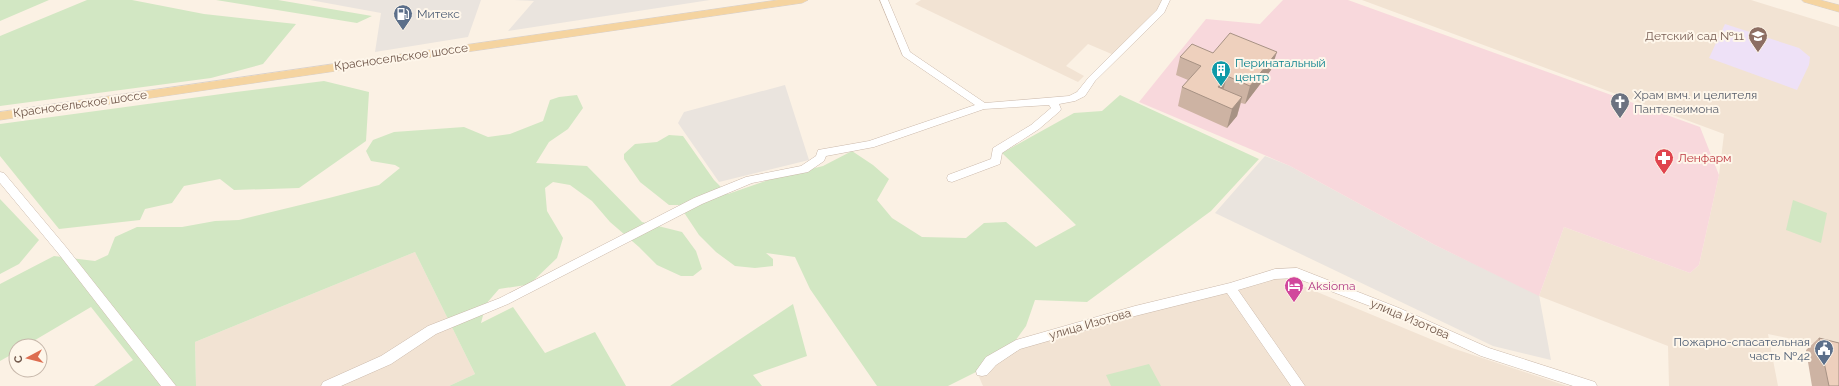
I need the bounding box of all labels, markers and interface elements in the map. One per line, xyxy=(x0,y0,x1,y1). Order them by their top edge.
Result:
fuel station icon: Митекс xyxy=(392,3,414,31)
place label: Митекс xyxy=(417,7,460,21)
school or university icon: Детский сад №11 xyxy=(1747,25,1769,53)
place label: Детский сад №11 xyxy=(1645,29,1744,43)
street label: Красносельское шоссе xyxy=(333,41,469,73)
place label: Перинатальный центр xyxy=(1235,56,1326,84)
building icon: Перинатальный центр xyxy=(1210,59,1232,87)
street label: Красносельское шоссе xyxy=(12,88,148,120)
place label: Храм вмч. и целителя Пантелеимона xyxy=(1634,88,1757,116)
church icon: Храм вмч. и целителя Пантелеимона xyxy=(1609,91,1631,119)
pharmacy icon: Ленфарм xyxy=(1653,147,1675,175)
place label: Ленфарм xyxy=(1678,151,1732,165)
hotel icon: Aksioma xyxy=(1283,275,1305,303)
place label: Aksioma xyxy=(1308,279,1356,293)
street label: улица Изотова xyxy=(1368,296,1452,342)
street label: улица Изотова xyxy=(1047,306,1133,342)
place label: Пожарно-спасательная часть №42 xyxy=(1674,335,1810,363)
north arrow xyxy=(8,338,48,378)
public building icon: Пожарно-спасательная часть №42 xyxy=(1813,338,1835,366)
text: С xyxy=(12,354,25,364)

